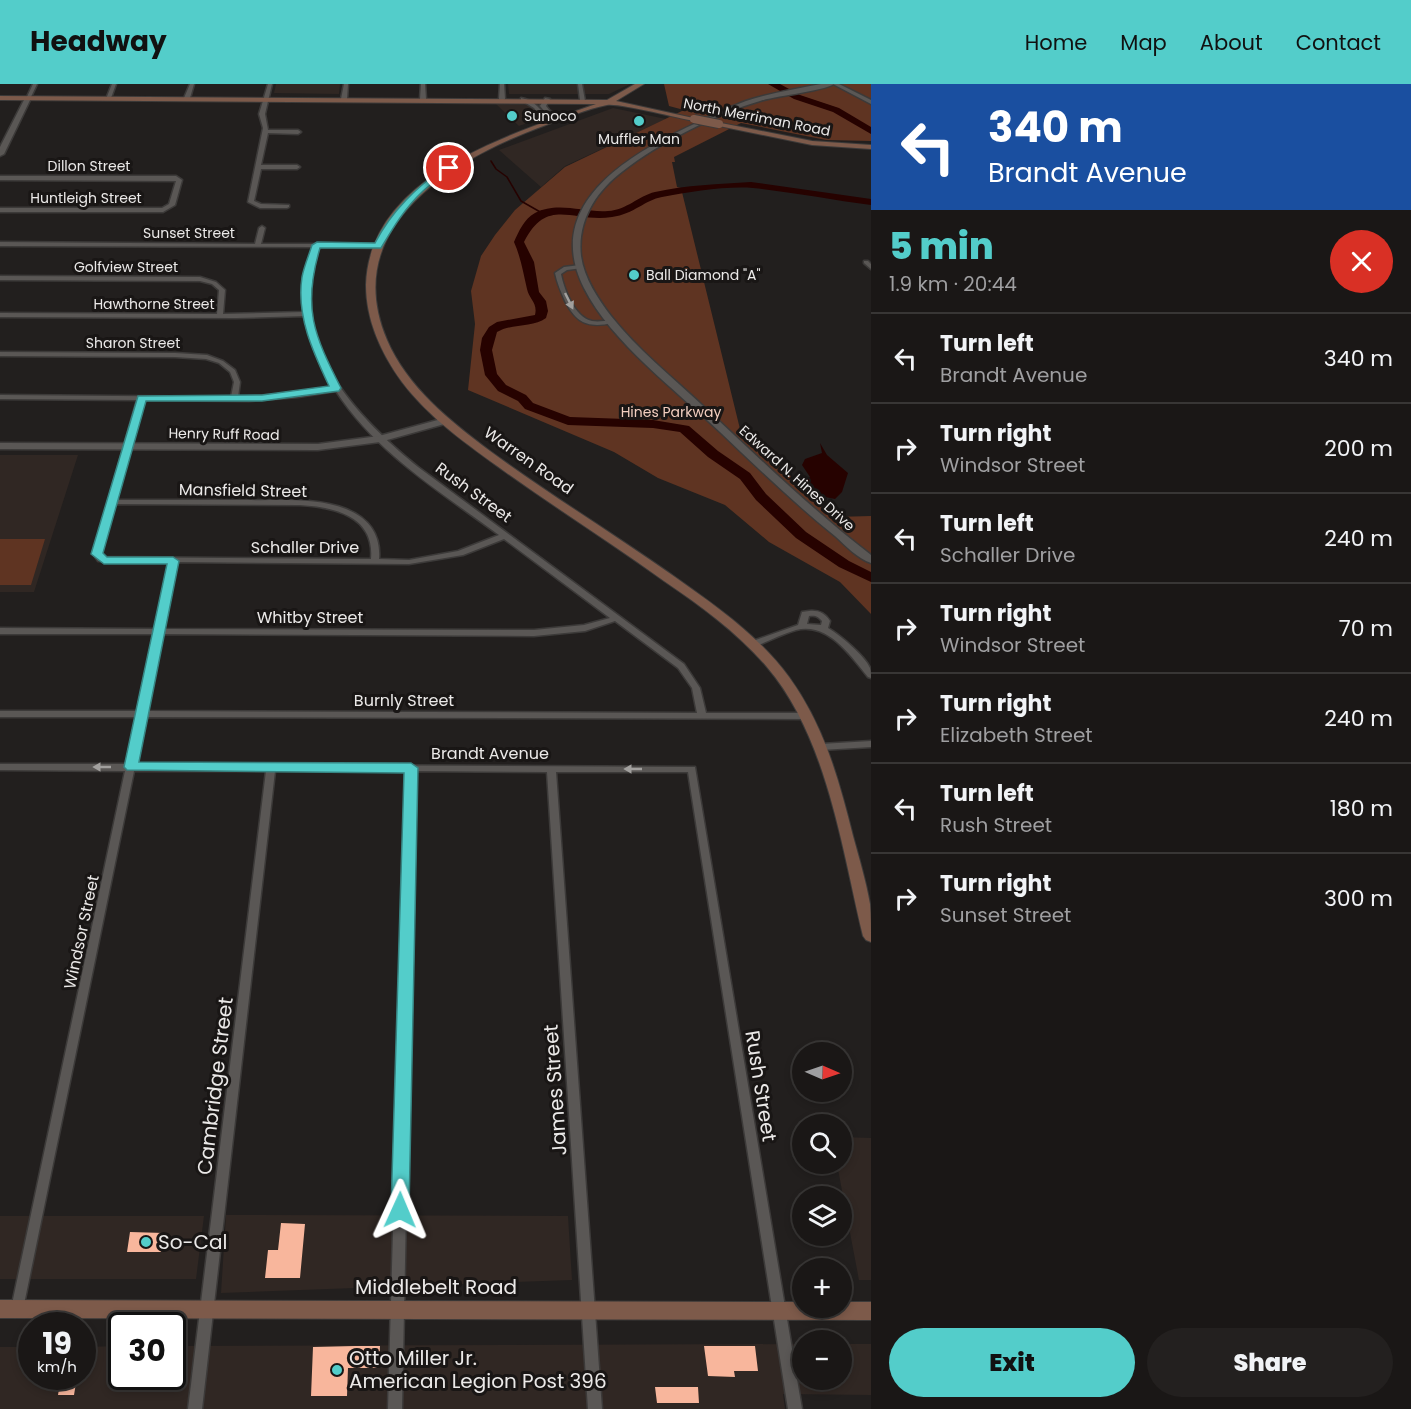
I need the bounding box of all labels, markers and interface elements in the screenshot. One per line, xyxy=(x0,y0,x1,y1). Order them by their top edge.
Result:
text: Headway xyxy=(30,22,167,61)
text: Home xyxy=(1025,28,1087,57)
text: Map xyxy=(1120,28,1167,57)
text: About xyxy=(1200,28,1263,57)
text: Contact xyxy=(1296,28,1381,57)
street label: North Merriman Road xyxy=(682,93,832,141)
text: 340 m xyxy=(988,98,1123,157)
place label: Sunoco xyxy=(524,106,577,126)
icon: left xyxy=(889,108,967,186)
marker: Sunoco xyxy=(505,109,519,123)
marker: Muffler Man xyxy=(632,114,646,128)
place label: Muffler Man xyxy=(598,129,680,149)
pin xyxy=(423,142,474,193)
icon: arrive xyxy=(432,151,465,184)
text: Brandt Avenue xyxy=(988,154,1187,191)
street label: Dillon Street xyxy=(48,156,130,176)
street label: Huntleigh Street xyxy=(30,188,142,208)
text: 5 min xyxy=(889,221,994,272)
street label: Sunset Street xyxy=(143,223,235,243)
button: close xyxy=(1330,230,1393,293)
street label: Golfview Street xyxy=(74,257,178,277)
place label: Ball Diamond "A" xyxy=(646,265,761,285)
marker: Ball Diamond "A" xyxy=(627,268,641,282)
text: 1.9 km · 20:44 xyxy=(889,270,1017,298)
one-way arrow xyxy=(564,293,574,310)
street label: Hawthorne Street xyxy=(93,294,215,314)
text: Turn left xyxy=(940,328,1034,359)
street label: Sharon Street xyxy=(86,333,180,353)
icon: left xyxy=(889,342,922,375)
text: 340 m xyxy=(1324,343,1393,374)
text: Brandt Avenue xyxy=(940,361,1087,389)
park label: Hines Parkway xyxy=(621,402,721,422)
text: Turn right xyxy=(940,418,1051,449)
street label: Warren Road xyxy=(479,421,578,500)
street label: Edward N. Hines Drive xyxy=(735,421,859,536)
street label: Henry Ruff Road xyxy=(168,423,280,445)
icon: right xyxy=(889,432,922,465)
text: 200 m xyxy=(1324,433,1393,464)
text: Windsor Street xyxy=(940,451,1085,479)
street label: Rush Street xyxy=(431,457,517,528)
street label: Mansfield Street xyxy=(179,478,307,503)
text: Turn left xyxy=(940,508,1034,539)
icon: left xyxy=(889,522,922,555)
text: 240 m xyxy=(1324,523,1393,554)
street label: Schaller Drive xyxy=(251,536,359,559)
text: Schaller Drive xyxy=(940,541,1075,569)
text: Turn right xyxy=(940,598,1051,629)
street label: Whitby Street xyxy=(257,606,363,629)
icon: right xyxy=(889,612,922,645)
text: 70 m xyxy=(1339,613,1393,644)
text: Windsor Street xyxy=(940,631,1085,659)
text: Turn right xyxy=(940,688,1051,719)
street label: Burnly Street xyxy=(354,689,454,712)
icon: right xyxy=(889,702,922,735)
text: 240 m xyxy=(1324,703,1393,734)
text: Elizabeth Street xyxy=(940,721,1093,749)
street label: Brandt Avenue xyxy=(431,742,549,765)
one-way arrow xyxy=(93,762,112,772)
one-way arrow xyxy=(624,764,643,774)
text: Turn left xyxy=(940,778,1034,809)
icon: left xyxy=(889,792,922,825)
text: 180 m xyxy=(1330,793,1393,824)
text: Rush Street xyxy=(940,811,1052,839)
text: Turn right xyxy=(940,868,1051,899)
street label: Windsor Street xyxy=(58,873,105,991)
icon: right xyxy=(889,882,922,915)
text: 300 m xyxy=(1324,883,1393,914)
text: Sunset Street xyxy=(940,901,1071,929)
street label: Cambridge Street xyxy=(190,996,240,1176)
street label: James Street xyxy=(536,1023,574,1157)
street label: Rush Street xyxy=(738,1028,784,1144)
north arrow xyxy=(792,1042,852,1102)
map controls xyxy=(792,1042,852,1390)
button: search xyxy=(792,1114,852,1174)
position arrow xyxy=(368,1178,432,1242)
button: layers xyxy=(792,1186,852,1246)
place label: So-Cal xyxy=(158,1228,227,1256)
marker: So-Cal xyxy=(139,1235,153,1249)
button: + xyxy=(792,1258,852,1318)
street label: Middlebelt Road xyxy=(355,1273,517,1301)
speed limit sign: 30 xyxy=(108,1312,186,1390)
text: 19 xyxy=(42,1322,72,1365)
button: Exit xyxy=(889,1328,1135,1397)
button: Share xyxy=(1147,1328,1393,1397)
button: − xyxy=(792,1330,852,1390)
place label: Otto Miller Jr. American Legion Post 396 xyxy=(349,1344,607,1395)
text: km/h xyxy=(37,1356,77,1377)
marker: Otto Miller Jr. American Legion Post 396 xyxy=(330,1363,344,1377)

